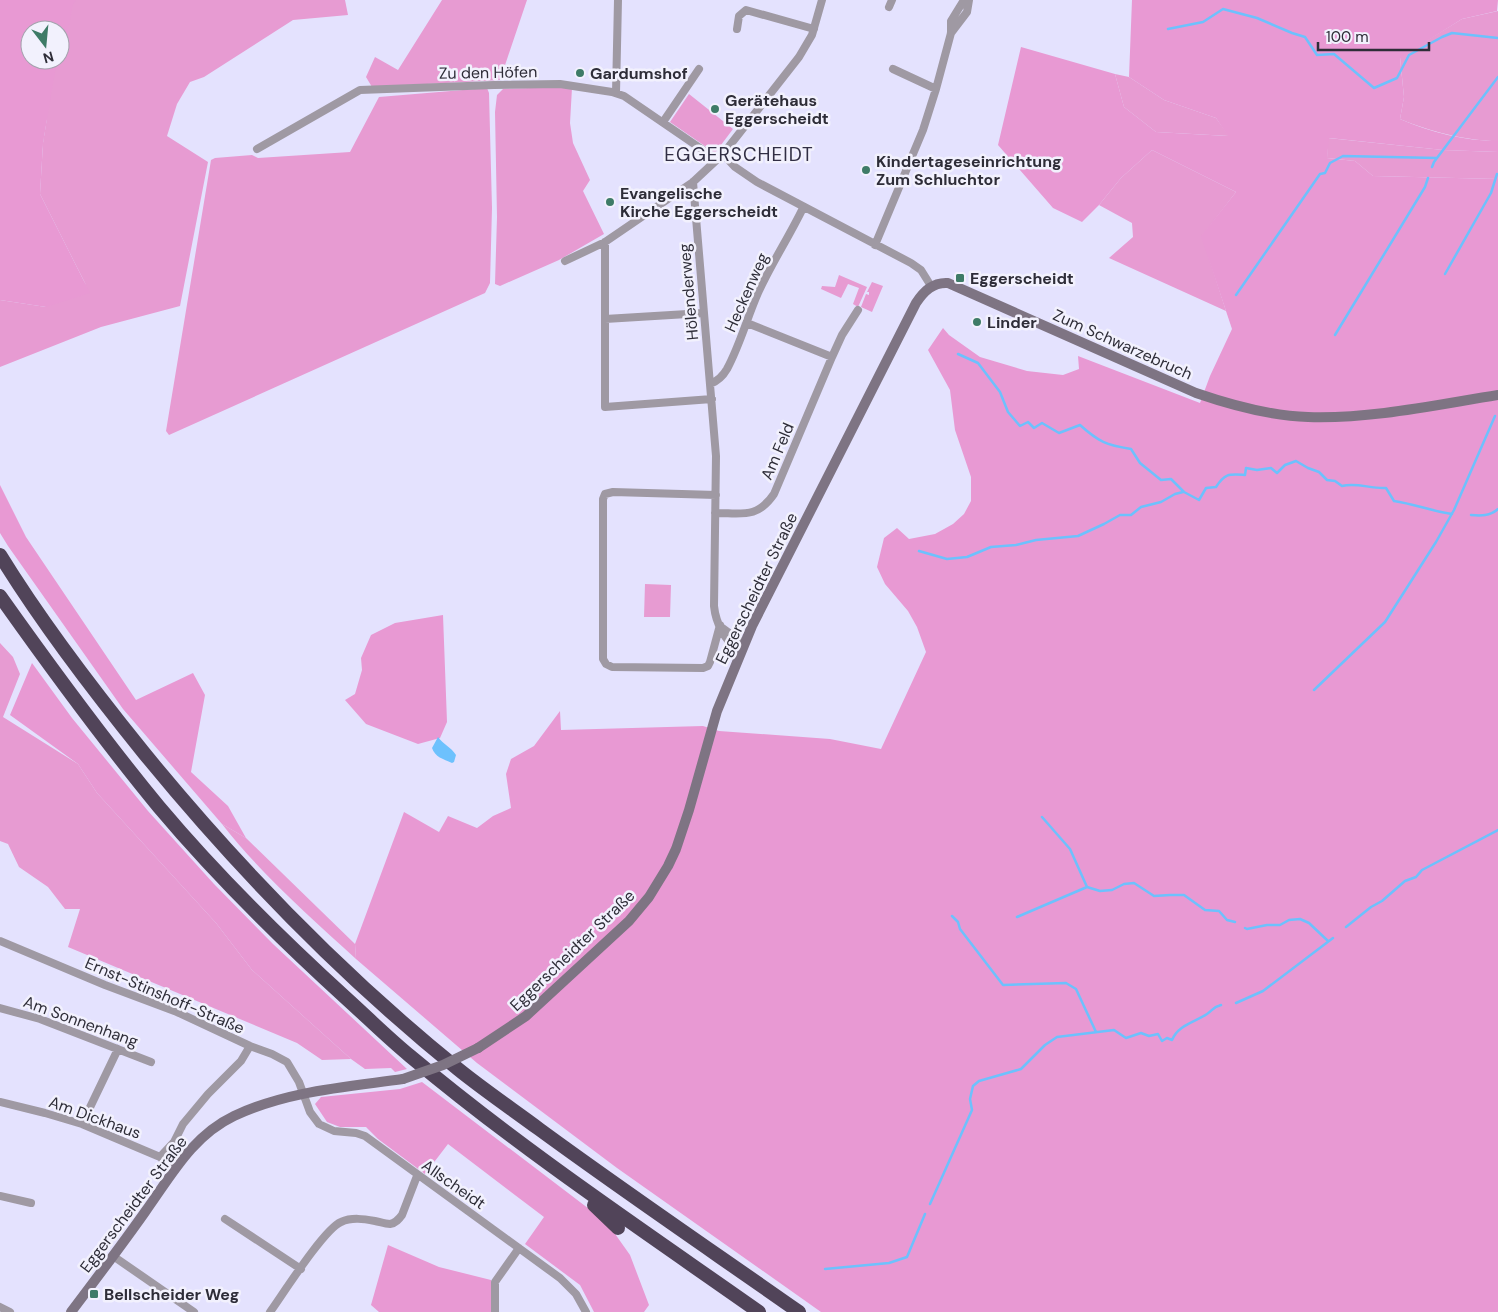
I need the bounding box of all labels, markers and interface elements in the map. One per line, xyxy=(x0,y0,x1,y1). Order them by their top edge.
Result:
north arrow xyxy=(20,20,70,70)
scale bar xyxy=(1318,20,1429,52)
text: 100 m xyxy=(1326,27,1369,47)
text: N xyxy=(41,47,56,68)
street label: Zu den Höfen xyxy=(439,61,537,84)
place label: Gardumshof xyxy=(590,63,688,84)
marker: Gardumshof xyxy=(574,67,586,79)
place label: Gerätehaus Eggerscheidt xyxy=(725,90,829,129)
marker: Gerätehaus Eggerscheidt xyxy=(709,103,721,115)
district label: EGGERSCHEIDT xyxy=(664,142,814,167)
place label: Kindertageseinrichtung Zum Schluchtor xyxy=(876,151,1062,190)
marker: Kindertageseinrichtung Zum Schluchtor xyxy=(860,164,872,176)
place label: Evangelische Kirche Eggerscheidt xyxy=(620,183,778,222)
marker: Evangelische Kirche Eggerscheidt xyxy=(604,196,616,208)
street label: Hölenderweg xyxy=(674,243,703,341)
street label: Heckenweg xyxy=(720,249,773,335)
place label: Eggerscheidt xyxy=(970,268,1074,289)
marker: Eggerscheidt xyxy=(954,272,966,284)
street label: Zum Schwarzebruch xyxy=(1050,304,1196,385)
place label: Linder xyxy=(987,312,1037,333)
marker: Linder xyxy=(971,316,983,328)
street label: Am Feld xyxy=(756,419,799,483)
street label: Eggerscheidter Straße xyxy=(711,509,802,667)
street label: Eggerscheidter Straße xyxy=(505,885,639,1016)
street label: Ernst-Stinshoff-Straße xyxy=(82,952,248,1039)
street label: Am Sonnenhang xyxy=(21,991,141,1052)
street label: Am Dickhaus xyxy=(46,1091,144,1144)
street label: Eggerscheidter Straße xyxy=(75,1132,192,1277)
street label: Allscheidt xyxy=(418,1155,490,1214)
place label: Bellscheider Weg xyxy=(104,1284,239,1305)
marker: Bellscheider Weg xyxy=(88,1288,100,1300)

